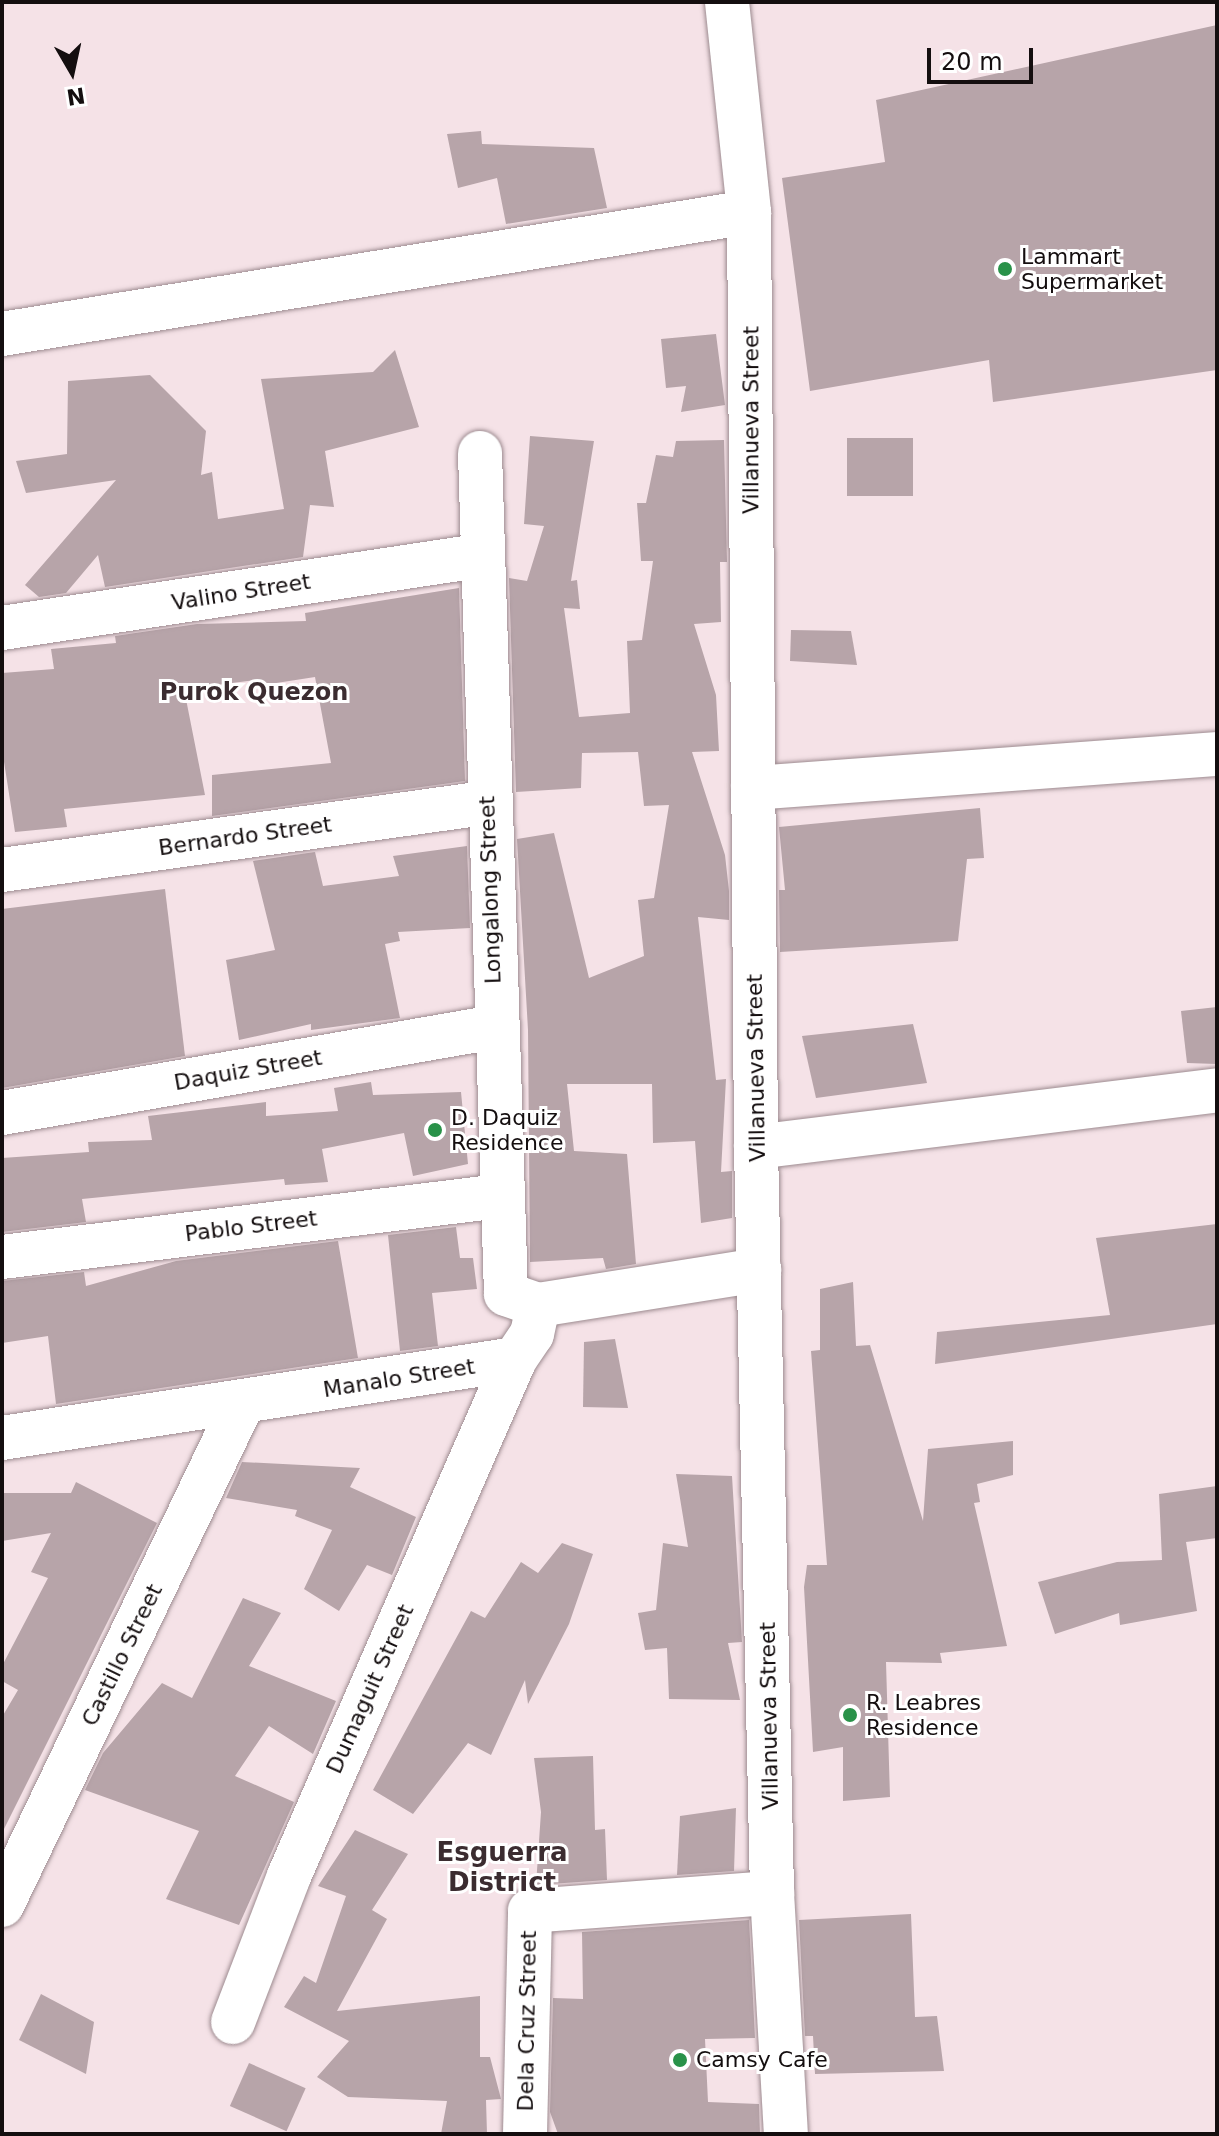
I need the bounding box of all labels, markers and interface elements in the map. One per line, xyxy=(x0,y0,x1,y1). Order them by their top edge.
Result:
north arrow xyxy=(32,32,112,112)
scale bar xyxy=(931,32,1037,82)
text: 20 m xyxy=(941,48,1003,76)
text: N xyxy=(65,82,87,110)
place label: Lammart Supermarket xyxy=(1021,243,1163,294)
marker: Lammart Supermarket xyxy=(996,260,1014,278)
street label: Villanueva Street xyxy=(738,326,764,514)
street label: Valino Street xyxy=(170,568,312,616)
district label: Purok Quezon xyxy=(160,679,348,707)
street label: Longalong Street xyxy=(474,796,506,984)
street label: Bernardo Street xyxy=(157,811,333,861)
street label: Villanueva Street xyxy=(741,974,771,1162)
street label: Daquiz Street xyxy=(172,1044,324,1096)
place label: D. Daquiz Residence xyxy=(451,1104,563,1156)
marker: D. Daquiz Residence xyxy=(426,1121,444,1139)
street label: Pablo Street xyxy=(183,1205,319,1247)
street label: Manalo Street xyxy=(321,1353,477,1403)
street label: Castillo Street xyxy=(76,1580,168,1730)
street label: Dumaguit Street xyxy=(321,1600,419,1778)
street label: Villanueva Street xyxy=(754,1622,784,1810)
place label: R. Leabres Residence xyxy=(866,1689,981,1740)
marker: R. Leabres Residence xyxy=(841,1706,859,1724)
district label: Esguerra District xyxy=(436,1837,568,1898)
street label: Dela Cruz Street xyxy=(512,1930,542,2112)
place label: Camsy Cafe xyxy=(696,2047,828,2073)
marker: Camsy Cafe xyxy=(671,2051,689,2069)

